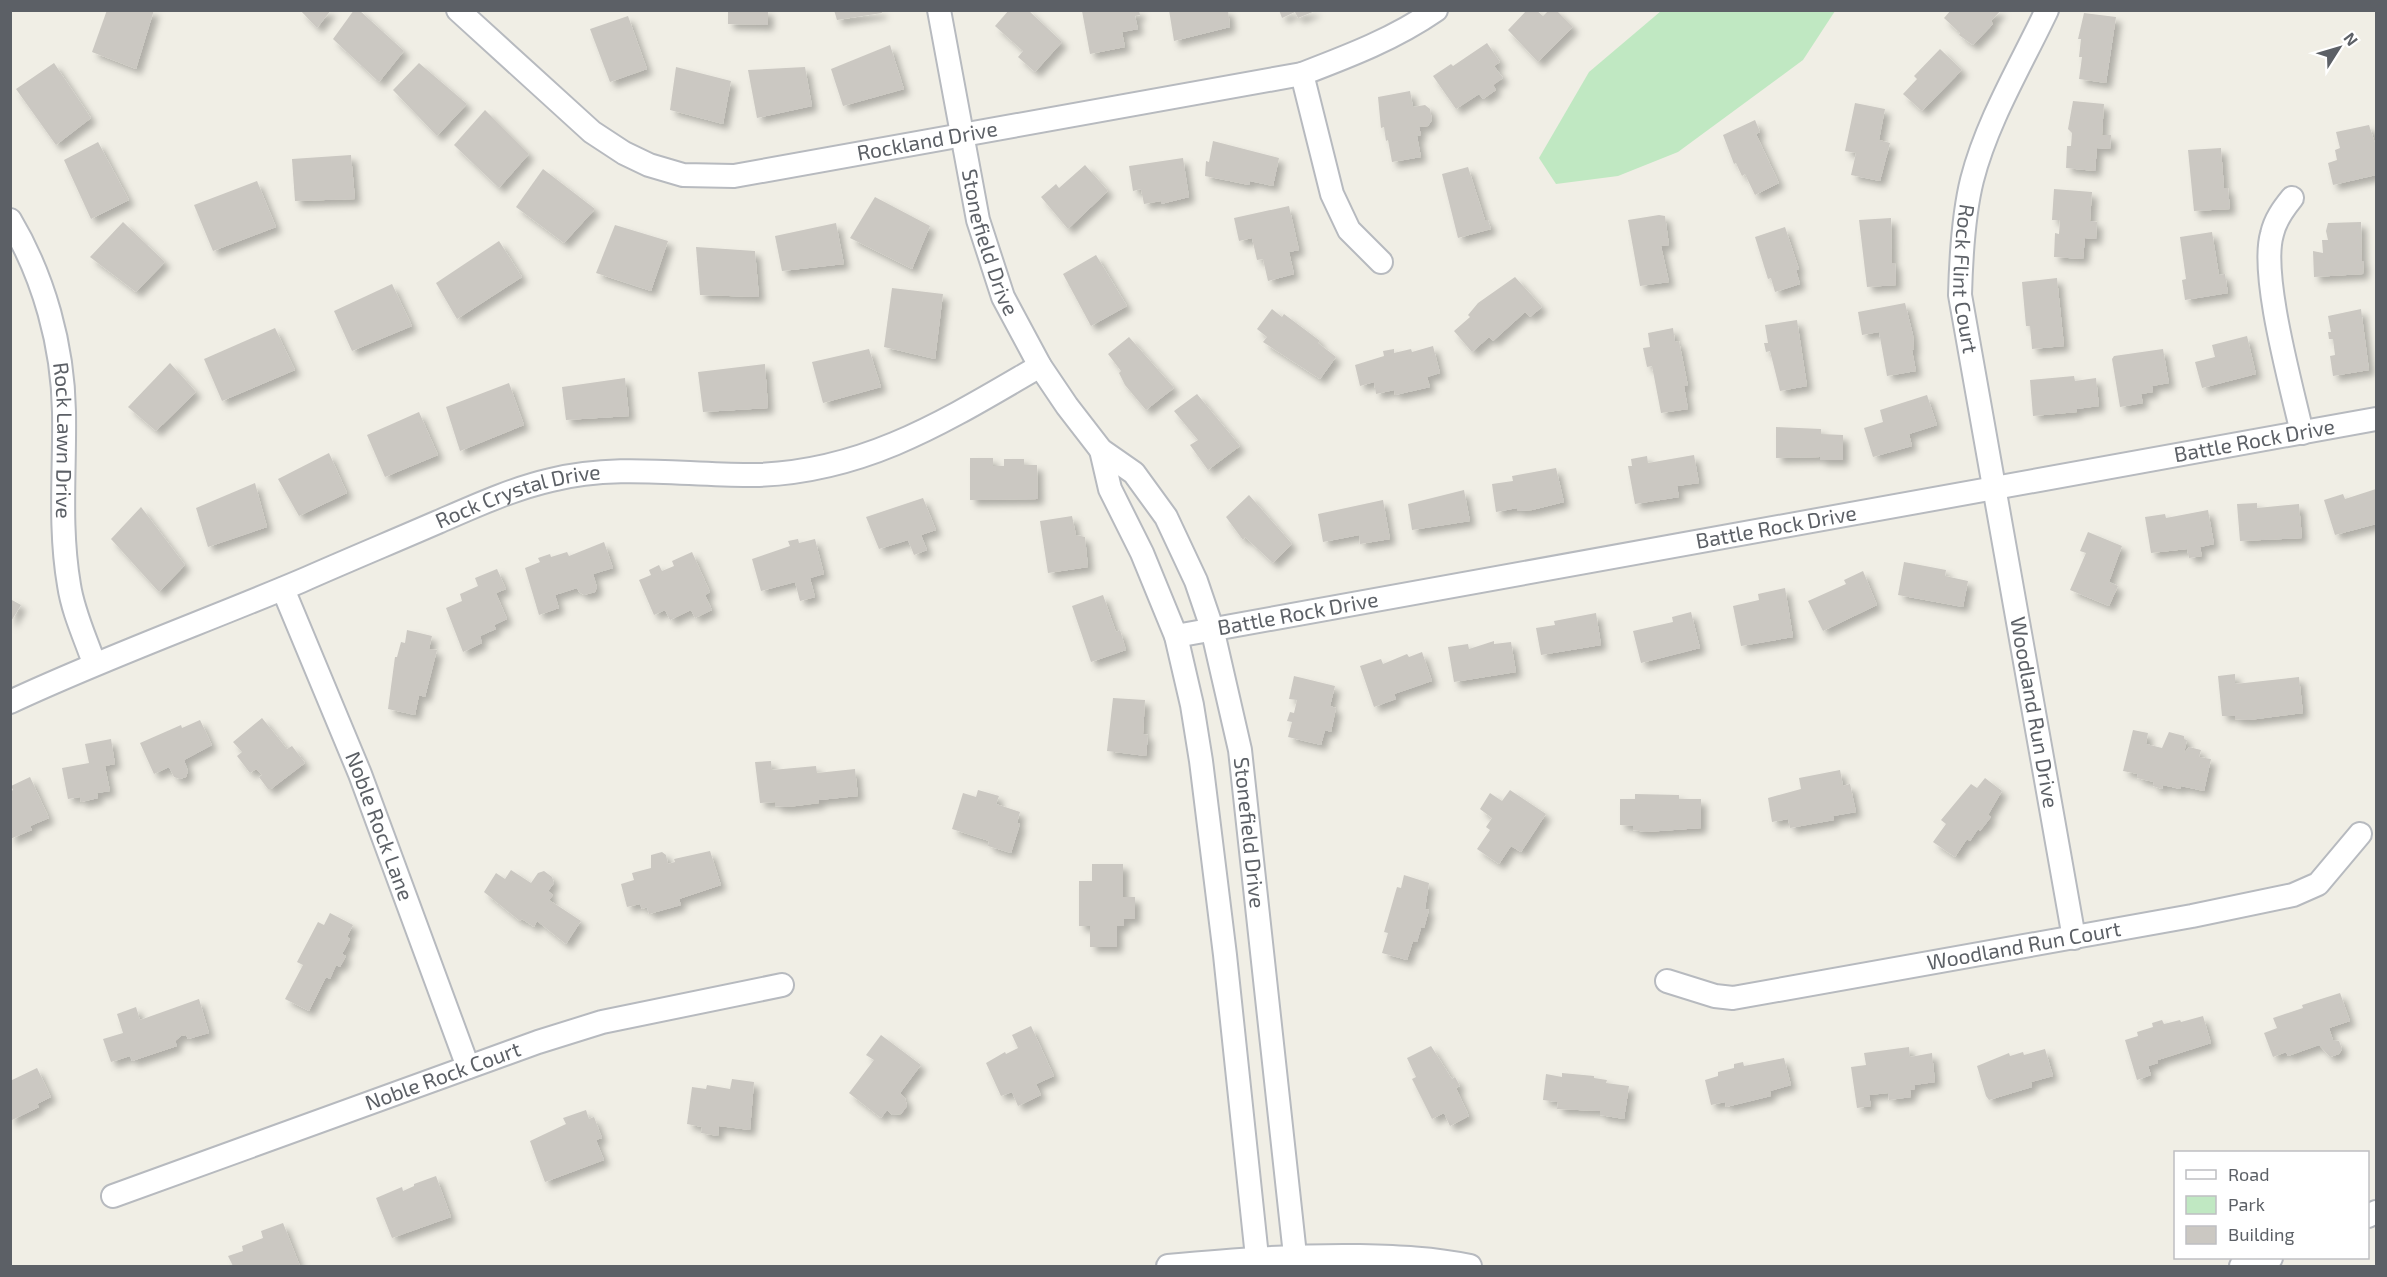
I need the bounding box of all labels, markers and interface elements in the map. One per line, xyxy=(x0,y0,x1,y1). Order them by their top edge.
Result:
north arrow xyxy=(2309,18,2369,78)
text: N xyxy=(2340,28,2362,49)
street label: Rockland Drive xyxy=(855,115,999,165)
street label: Stonefield Drive xyxy=(958,167,1025,319)
street label: Rock Flint Court xyxy=(1949,203,1984,355)
street label: Rock Lawn Drive xyxy=(49,360,78,519)
street label: Battle Rock Drive xyxy=(2172,413,2337,466)
street label: Rock Crystal Drive xyxy=(431,458,601,533)
street label: Battle Rock Drive xyxy=(1694,499,1858,553)
street label: Battle Rock Drive xyxy=(1215,586,1380,639)
street label: Woodland Run Drive xyxy=(2006,615,2065,810)
street label: Noble Rock Lane xyxy=(341,747,420,904)
street label: Stonefield Drive xyxy=(1230,756,1271,909)
street label: Woodland Run Court xyxy=(1925,915,2123,974)
street label: Noble Rock Court xyxy=(361,1035,524,1115)
legend xyxy=(2174,1151,2369,1259)
text: Road xyxy=(2228,1163,2269,1185)
text: Park xyxy=(2228,1193,2265,1215)
text: Building xyxy=(2228,1223,2295,1245)

